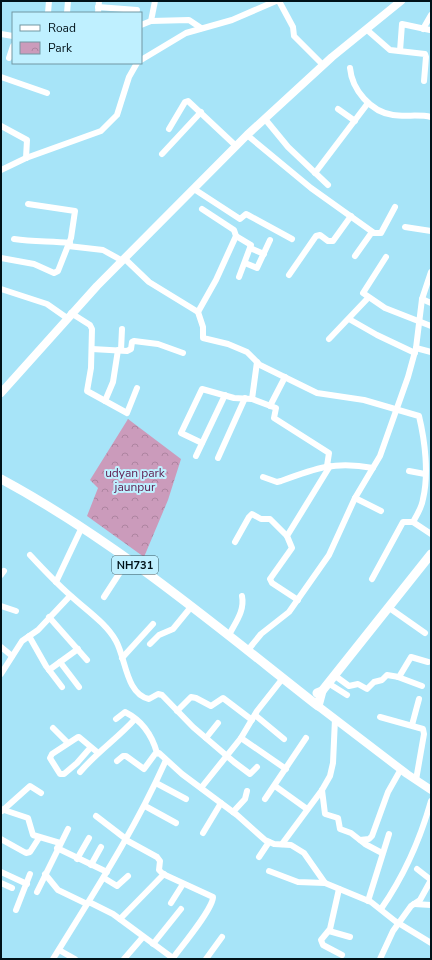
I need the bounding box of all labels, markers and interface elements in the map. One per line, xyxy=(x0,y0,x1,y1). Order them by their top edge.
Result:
legend xyxy=(12,12,142,64)
text: Road xyxy=(48,20,76,36)
text: Park xyxy=(48,40,73,56)
park label: udyan park jaunpur xyxy=(105,465,166,495)
road number: NH731 xyxy=(112,556,158,574)

